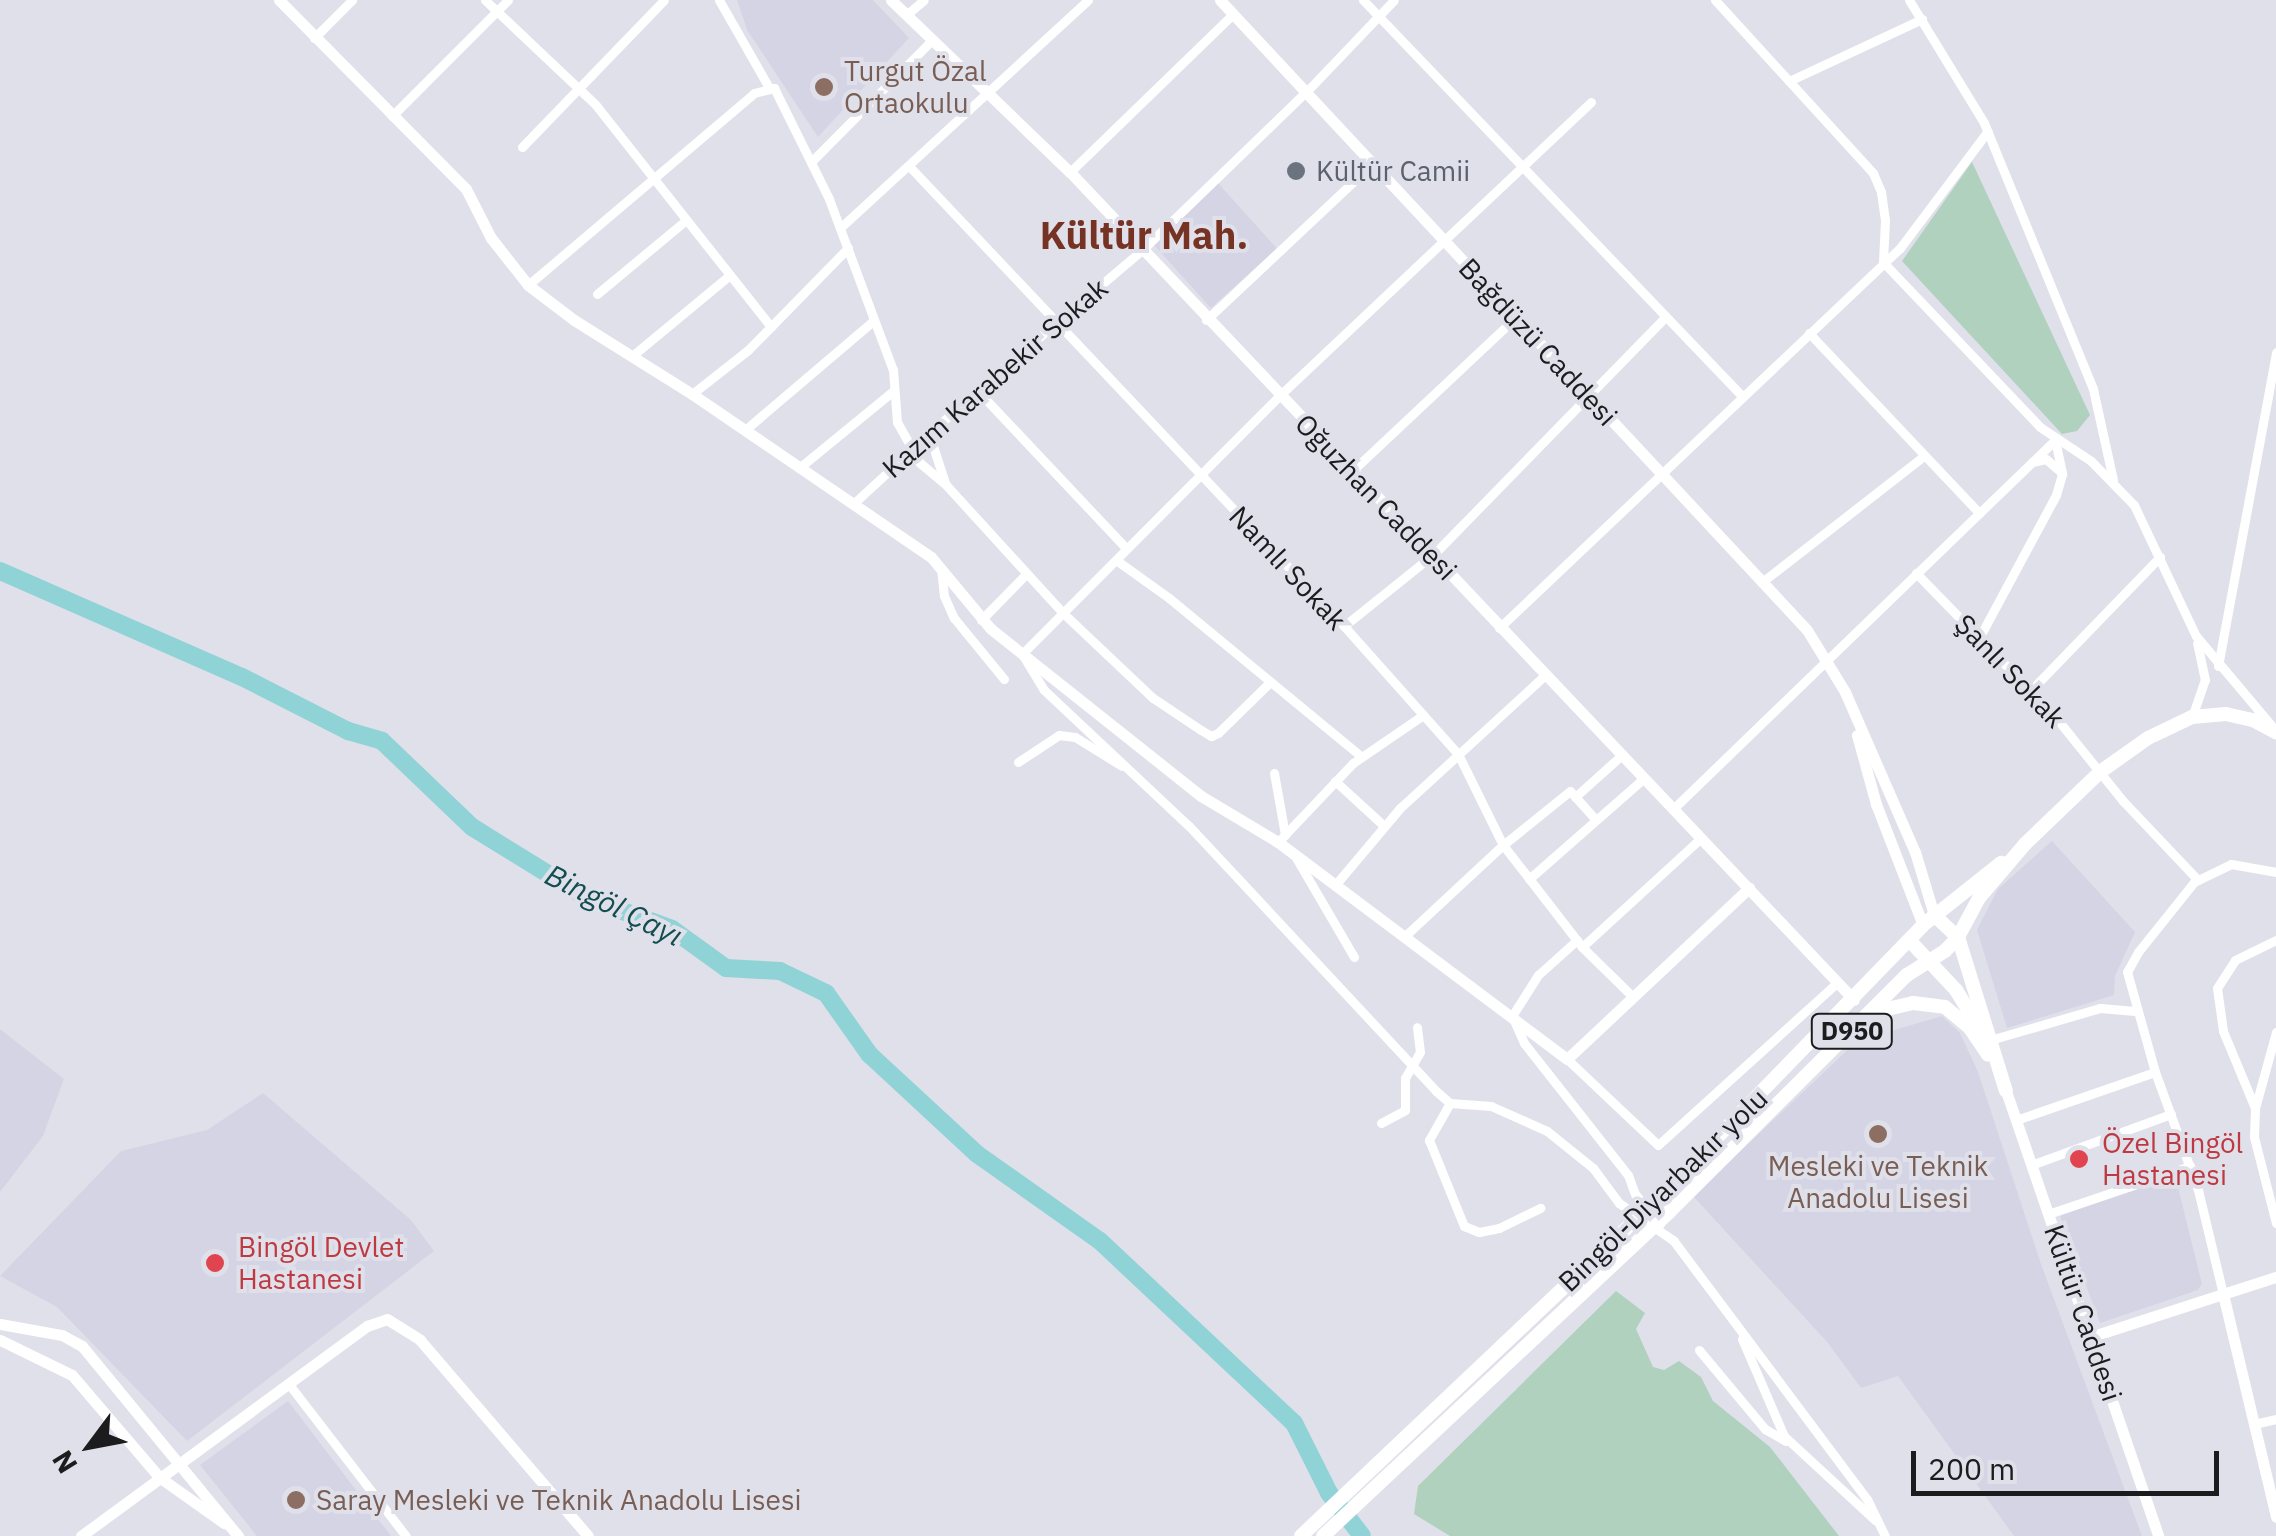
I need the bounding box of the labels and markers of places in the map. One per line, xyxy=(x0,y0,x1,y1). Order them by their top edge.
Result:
place label: Turgut Özal Ortaokulu xyxy=(844,54,987,120)
marker: Turgut Özal Ortaokulu xyxy=(813,76,835,98)
place label: Kültür Camii xyxy=(1316,154,1470,188)
marker: Kültür Camii xyxy=(1285,160,1307,182)
marker: Mesleki ve Teknik Anadolu Lisesi xyxy=(1867,1123,1889,1145)
place label: Özel Bingöl Hastanesi xyxy=(2102,1126,2243,1192)
marker: Özel Bingöl Hastanesi xyxy=(2066,1146,2092,1172)
place label: Mesleki ve Teknik Anadolu Lisesi xyxy=(1768,1149,1988,1215)
place label: Bingöl Devlet Hastanesi xyxy=(238,1230,404,1296)
marker: Bingöl Devlet Hastanesi xyxy=(202,1250,228,1276)
place label: Saray Mesleki ve Teknik Anadolu Lisesi xyxy=(316,1483,802,1517)
marker: Saray Mesleki ve Teknik Anadolu Lisesi xyxy=(285,1489,307,1511)

